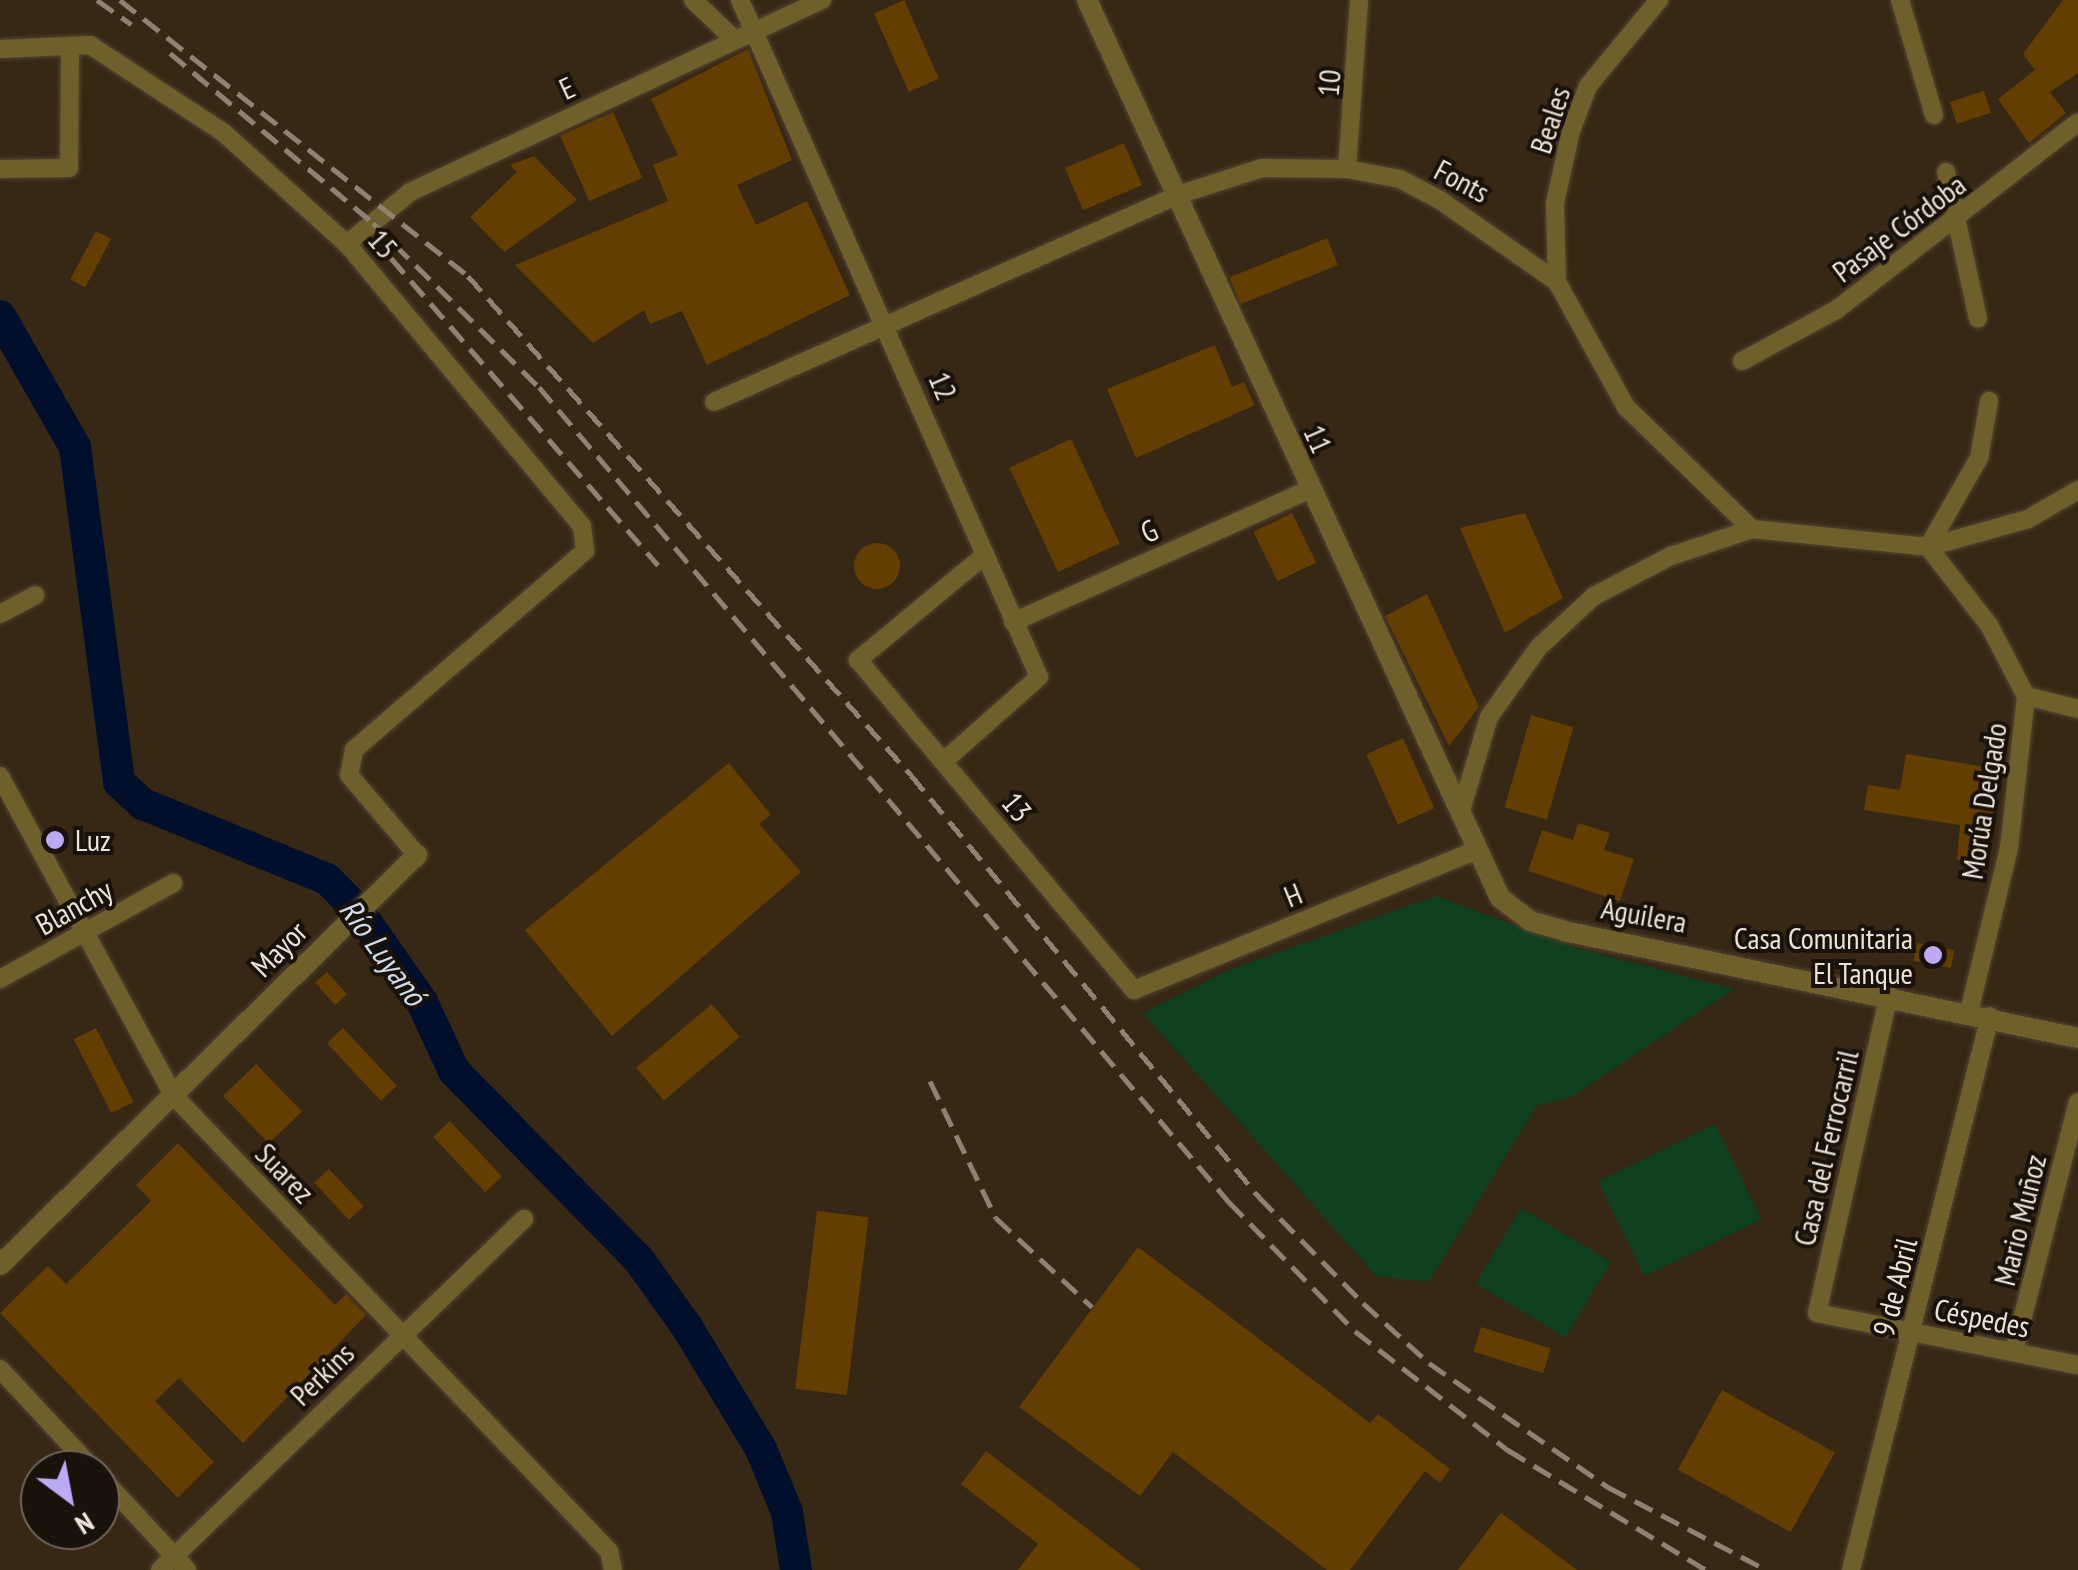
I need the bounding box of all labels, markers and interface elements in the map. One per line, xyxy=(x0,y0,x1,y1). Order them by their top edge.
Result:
street label: 10 xyxy=(1310,68,1348,98)
street label: E xyxy=(554,69,580,107)
street label: Beales xyxy=(1522,82,1578,158)
street label: Fonts xyxy=(1428,152,1496,210)
street label: Pasaje Córdoba xyxy=(1825,166,1973,290)
street label: 15 xyxy=(361,222,405,266)
street label: 12 xyxy=(921,367,965,405)
street label: 11 xyxy=(1296,419,1340,459)
street label: G xyxy=(1135,512,1163,550)
street label: Morúa Delgado xyxy=(1954,720,2014,882)
street label: 13 xyxy=(995,785,1039,829)
place label: Luz xyxy=(75,822,111,858)
marker: Luz xyxy=(44,829,66,851)
street label: Blanchy xyxy=(30,872,118,942)
street label: H xyxy=(1279,875,1307,915)
street label: Aguilera xyxy=(1599,890,1689,940)
water label: Río Luyanó xyxy=(332,891,434,1013)
street label: Mayor xyxy=(244,914,314,984)
place label: Casa Comunitaria El Tanque xyxy=(1734,920,1913,990)
marker: Casa Comunitaria El Tanque xyxy=(1922,944,1944,966)
street label: Casa del Ferrocarril xyxy=(1786,1047,1866,1249)
street label: Suarez xyxy=(248,1136,322,1210)
street label: Mario Muñoz xyxy=(1986,1151,2054,1289)
street label: 9 de Abril xyxy=(1865,1234,1925,1340)
street label: Céspedes xyxy=(1931,1291,2033,1345)
street label: Perkins xyxy=(283,1335,361,1413)
north arrow xyxy=(20,1450,120,1550)
text: N xyxy=(69,1504,101,1544)

